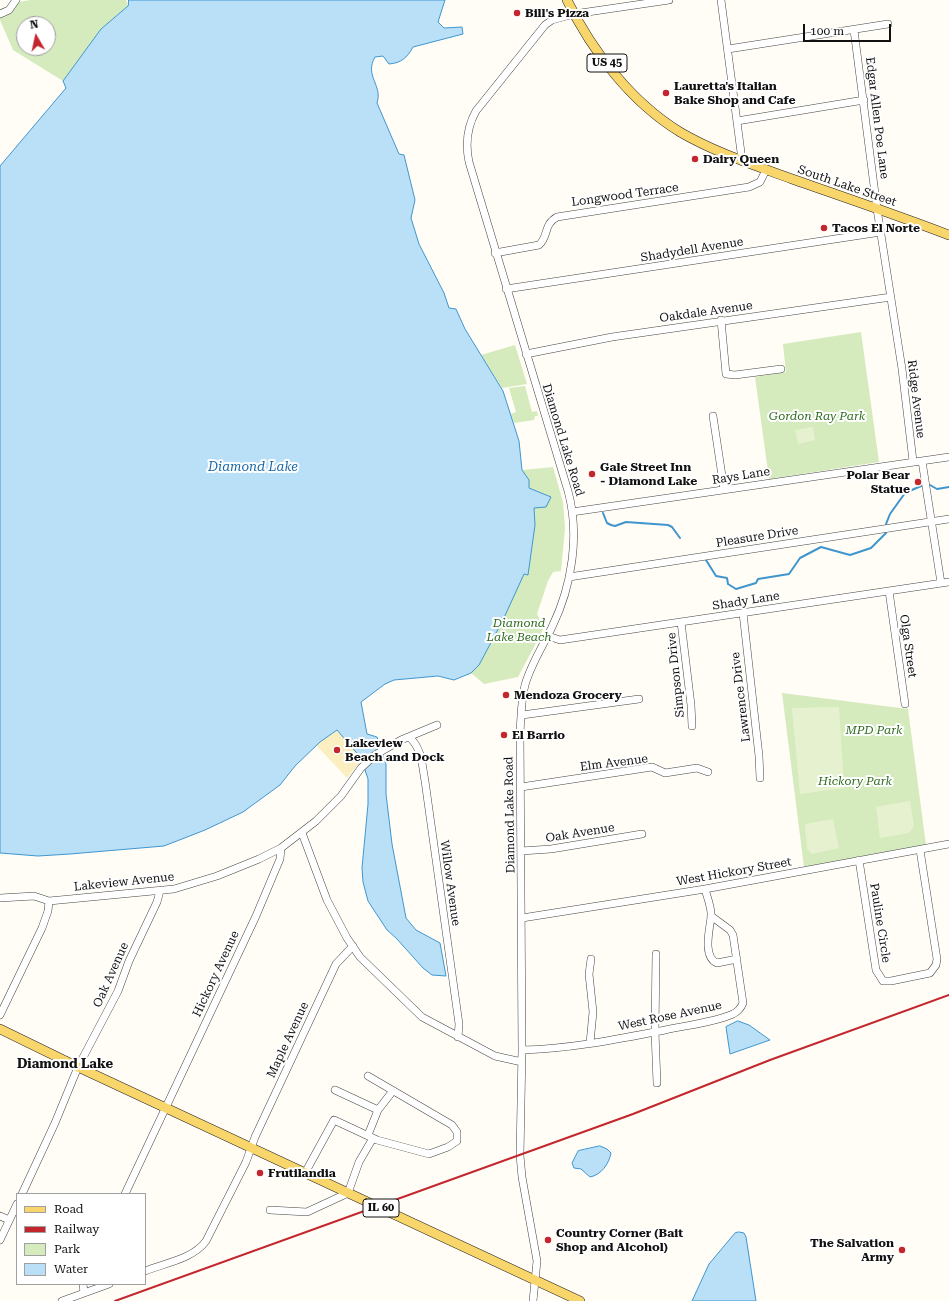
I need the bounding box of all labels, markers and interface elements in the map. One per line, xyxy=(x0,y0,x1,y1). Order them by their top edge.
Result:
place label: Bill's Pizza xyxy=(525,6,589,20)
marker: Bill's Pizza xyxy=(512,8,522,18)
north arrow xyxy=(16,16,56,56)
scale bar xyxy=(805,16,893,42)
text: N xyxy=(29,18,39,32)
text: 100 m xyxy=(810,24,844,38)
road number: US 45 xyxy=(587,54,627,72)
street label: Edgar Allen Poe Lane xyxy=(862,56,892,180)
place label: Lauretta's Italian Bake Shop and Cafe xyxy=(674,79,796,107)
marker: Lauretta's Italian Bake Shop and Cafe xyxy=(661,88,671,98)
place label: Dairy Queen xyxy=(703,152,779,166)
marker: Dairy Queen xyxy=(690,154,700,164)
street label: South Lake Street xyxy=(796,162,898,210)
street label: Longwood Terrace xyxy=(571,180,679,210)
place label: Tacos El Norte xyxy=(832,221,920,235)
marker: Tacos El Norte xyxy=(819,223,829,233)
street label: Shadydell Avenue xyxy=(640,235,744,265)
street label: Oakdale Avenue xyxy=(659,298,753,326)
street label: Ridge Avenue xyxy=(904,359,928,439)
street label: Diamond Lake Road xyxy=(539,382,587,498)
park label: Gordon Ray Park xyxy=(769,409,865,423)
water label: Diamond Lake xyxy=(208,459,298,475)
place label: Gale Street Inn - Diamond Lake xyxy=(600,460,697,488)
street label: Rays Lane xyxy=(711,464,771,488)
place label: Polar Bear Statue xyxy=(847,468,910,496)
marker: Gale Street Inn - Diamond Lake xyxy=(587,469,597,479)
marker: Polar Bear Statue xyxy=(913,477,923,487)
street label: Pleasure Drive xyxy=(715,523,799,551)
street label: Shady Lane xyxy=(711,589,781,613)
street label: Olga Street xyxy=(896,613,920,679)
park label: Diamond Lake Beach xyxy=(486,616,552,644)
street label: Simpson Drive xyxy=(664,632,688,718)
street label: Lawrence Drive xyxy=(728,651,754,743)
place label: Mendoza Grocery xyxy=(514,688,622,702)
marker: Mendoza Grocery xyxy=(501,690,511,700)
park label: MPD Park xyxy=(845,723,903,737)
place label: El Barrio xyxy=(512,728,565,742)
marker: El Barrio xyxy=(499,730,509,740)
place label: Lakeview Beach and Dock xyxy=(345,736,444,764)
marker: Lakeview Beach and Dock xyxy=(332,745,342,755)
street label: Elm Avenue xyxy=(579,752,649,774)
street label: Diamond Lake Road xyxy=(502,756,518,874)
park label: Hickory Park xyxy=(818,774,892,788)
street label: Oak Avenue xyxy=(544,820,616,846)
street label: Willow Avenue xyxy=(437,839,463,927)
street label: West Hickory Street xyxy=(675,855,793,889)
street label: Lakeview Avenue xyxy=(73,870,175,894)
street label: Pauline Circle xyxy=(867,882,893,964)
street label: Hickory Avenue xyxy=(190,929,242,1019)
street label: Oak Avenue xyxy=(90,940,132,1010)
street label: West Rose Avenue xyxy=(617,998,723,1034)
street label: Maple Avenue xyxy=(264,1000,312,1080)
district label: Diamond Lake xyxy=(17,1056,113,1072)
place label: Frutilandia xyxy=(268,1166,336,1180)
marker: Frutilandia xyxy=(255,1168,265,1178)
legend xyxy=(16,1193,146,1285)
road number: IL 60 xyxy=(363,1199,399,1217)
text: Road xyxy=(54,1202,83,1216)
text: Railway xyxy=(54,1222,99,1236)
place label: Country Corner (Bait Shop and Alcohol) xyxy=(556,1226,683,1254)
marker: Country Corner (Bait Shop and Alcohol) xyxy=(543,1235,553,1245)
place label: The Salvation Army xyxy=(810,1236,894,1264)
text: Park xyxy=(54,1242,80,1256)
marker: The Salvation Army xyxy=(897,1245,907,1255)
text: Water xyxy=(54,1262,88,1276)

